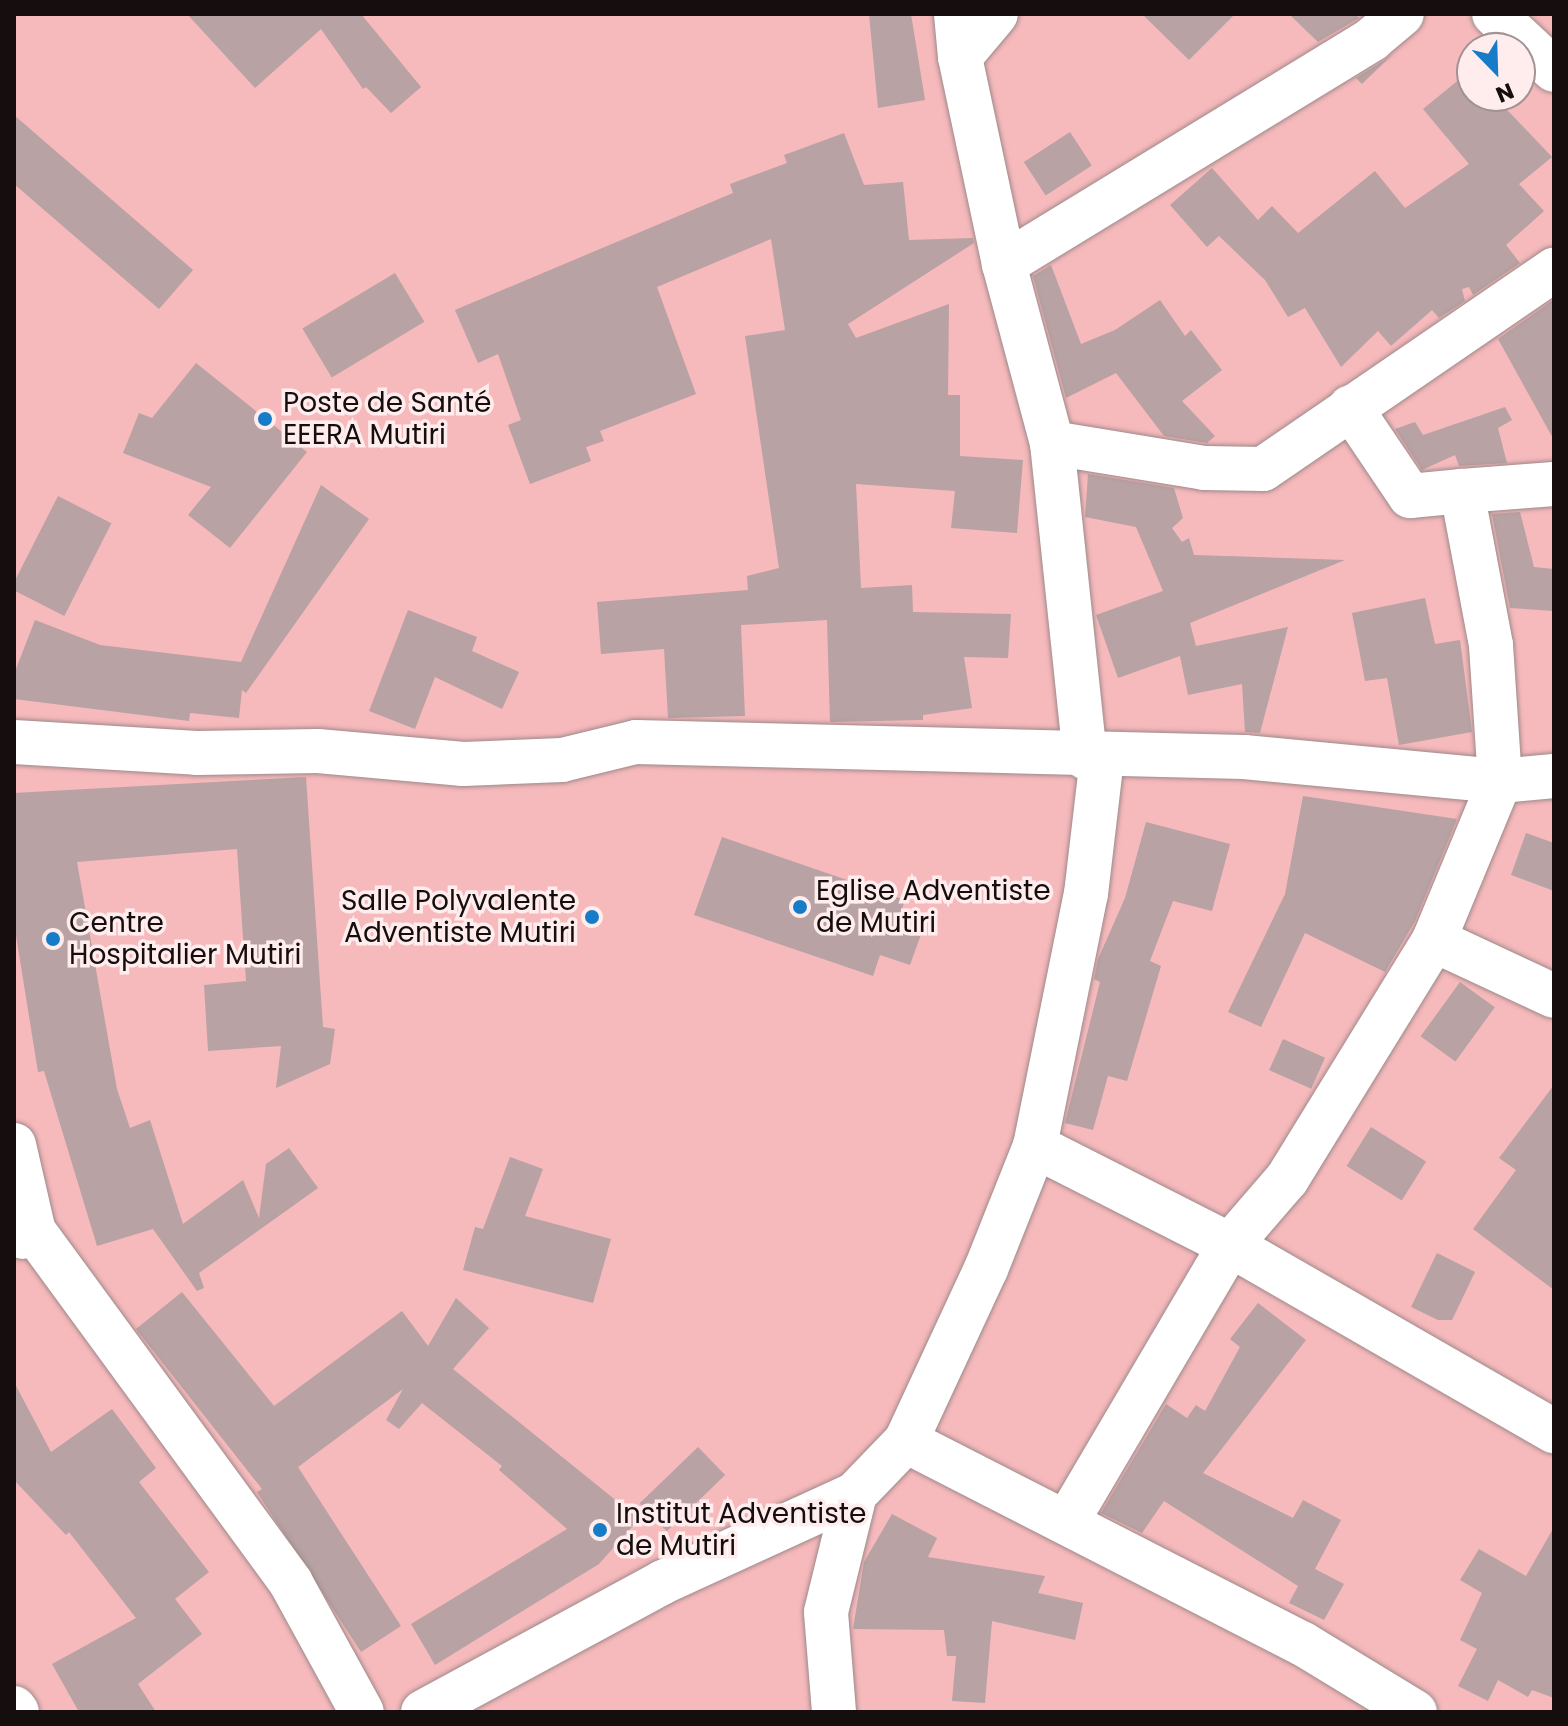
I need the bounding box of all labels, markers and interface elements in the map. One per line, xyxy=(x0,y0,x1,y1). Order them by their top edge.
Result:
north arrow xyxy=(1456,32,1536,112)
text: N xyxy=(1491,75,1518,110)
place label: Poste de Santé EEERA Mutiri xyxy=(283,386,491,452)
marker: Poste de Santé EEERA Mutiri xyxy=(254,408,276,430)
place label: Eglise Adventiste de Mutiri xyxy=(816,874,1051,940)
place label: Salle Polyvalente Adventiste Mutiri xyxy=(341,884,576,950)
marker: Eglise Adventiste de Mutiri xyxy=(791,898,809,916)
place label: Centre Hospitalier Mutiri xyxy=(69,906,301,972)
marker: Salle Polyvalente Adventiste Mutiri xyxy=(583,908,601,926)
marker: Centre Hospitalier Mutiri xyxy=(44,930,62,948)
place label: Institut Adventiste de Mutiri xyxy=(616,1497,866,1563)
marker: Institut Adventiste de Mutiri xyxy=(591,1521,609,1539)

